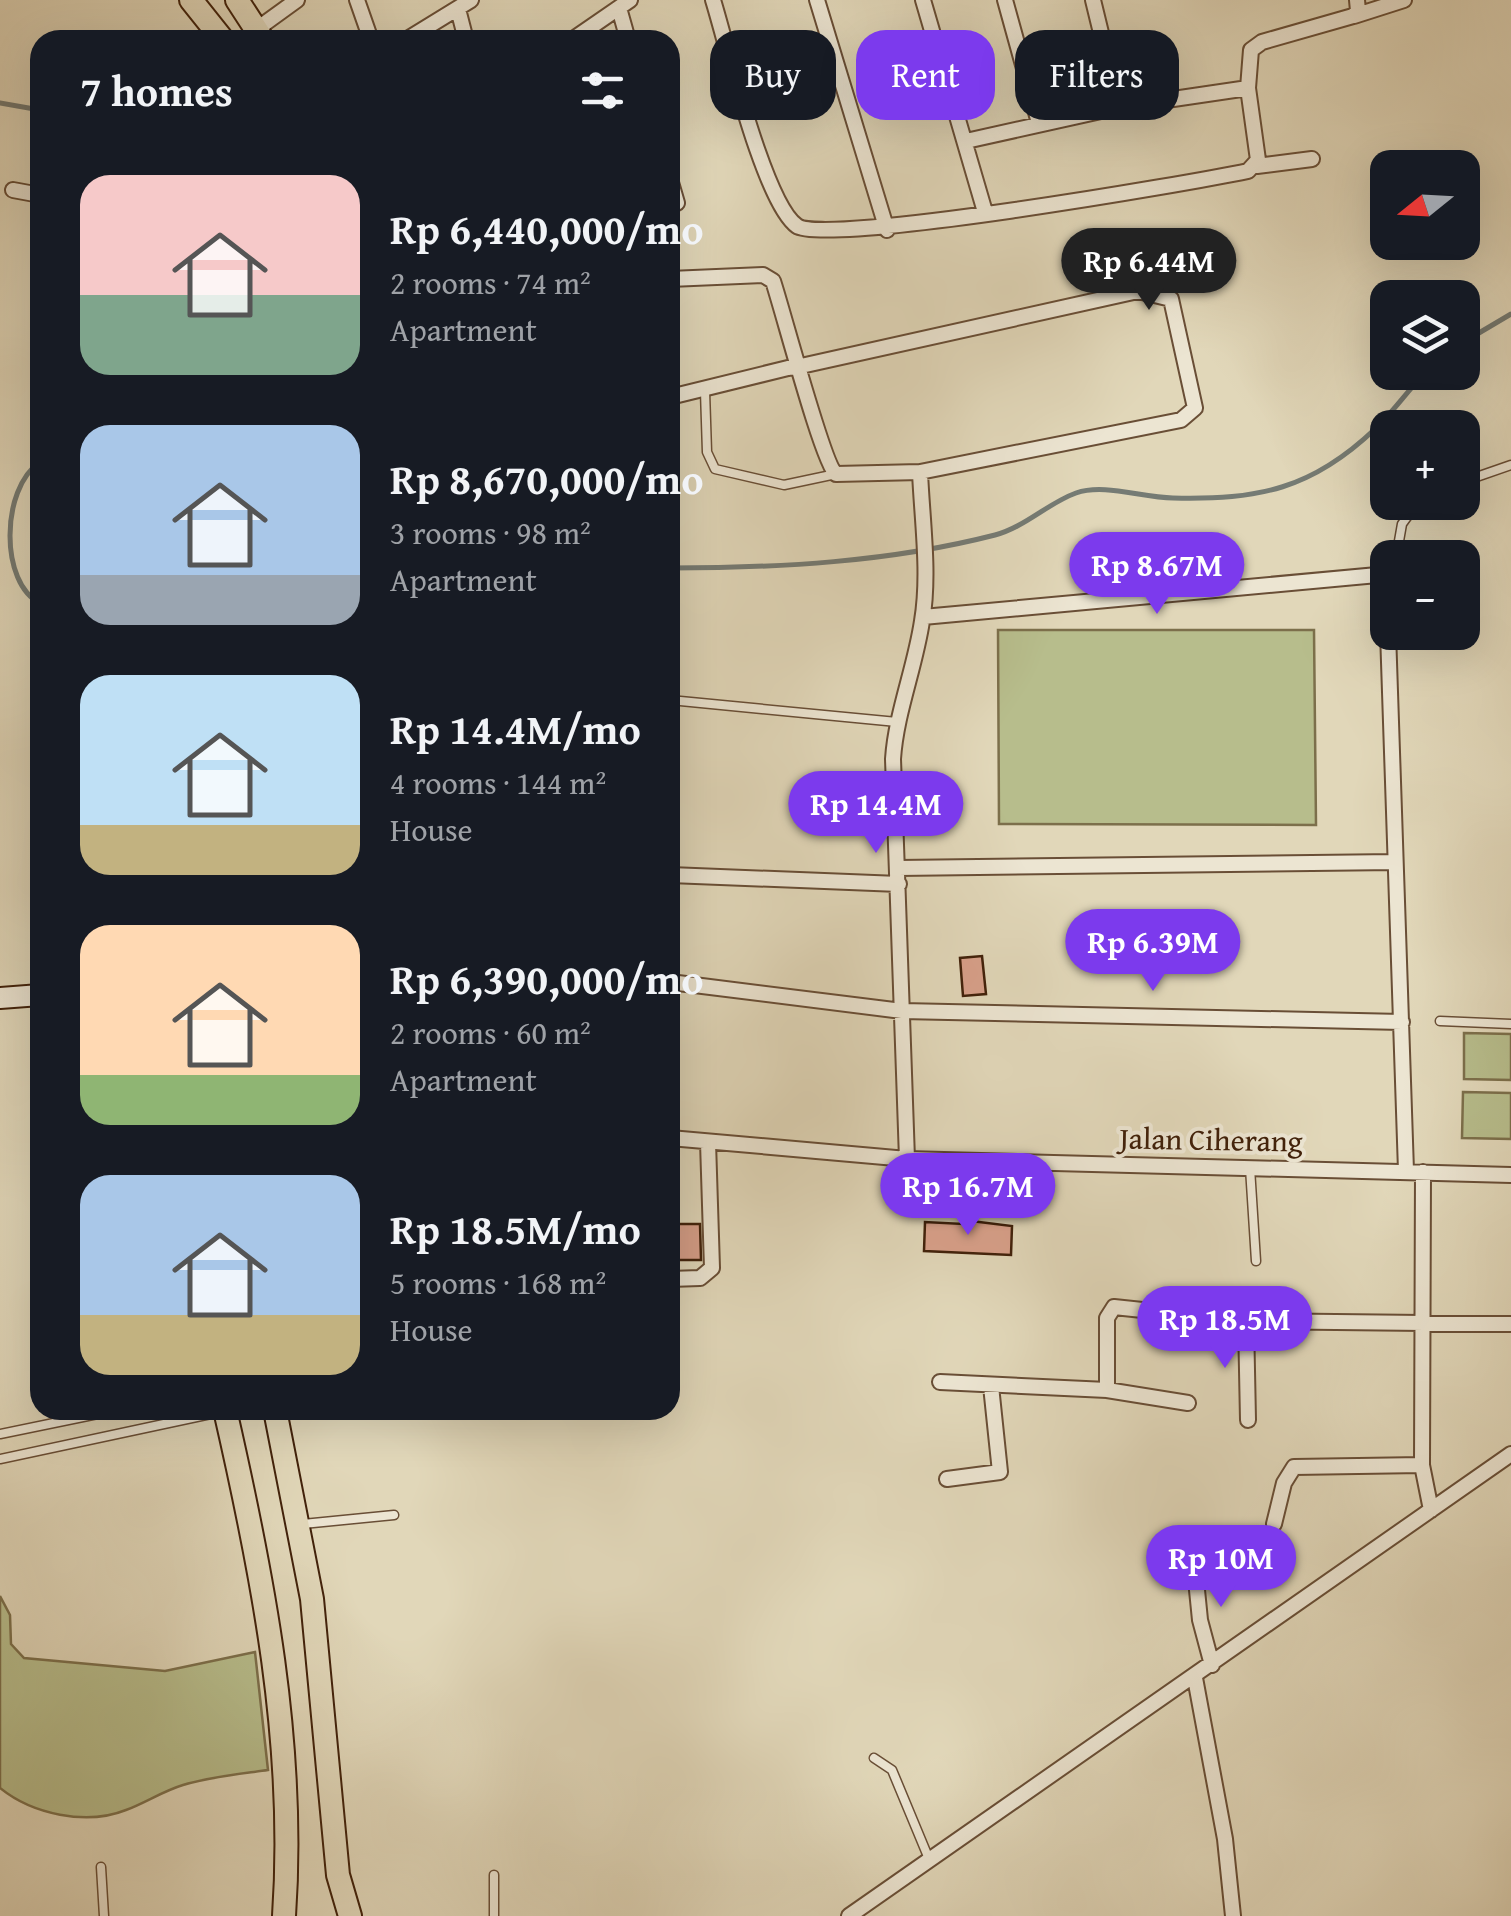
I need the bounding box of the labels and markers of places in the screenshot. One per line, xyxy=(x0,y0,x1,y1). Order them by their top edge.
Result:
pin: Rp 6.44M xyxy=(1046,228,1252,313)
pin: Rp 8.67M xyxy=(1054,532,1260,617)
pin: Rp 14.4M xyxy=(773,771,979,856)
pin: Rp 6.39M xyxy=(1050,909,1256,994)
pin: Rp 16.7M xyxy=(865,1153,1071,1238)
pin: Rp 18.5M xyxy=(1122,1286,1328,1371)
pin: Rp 10M xyxy=(1140,1525,1302,1610)

